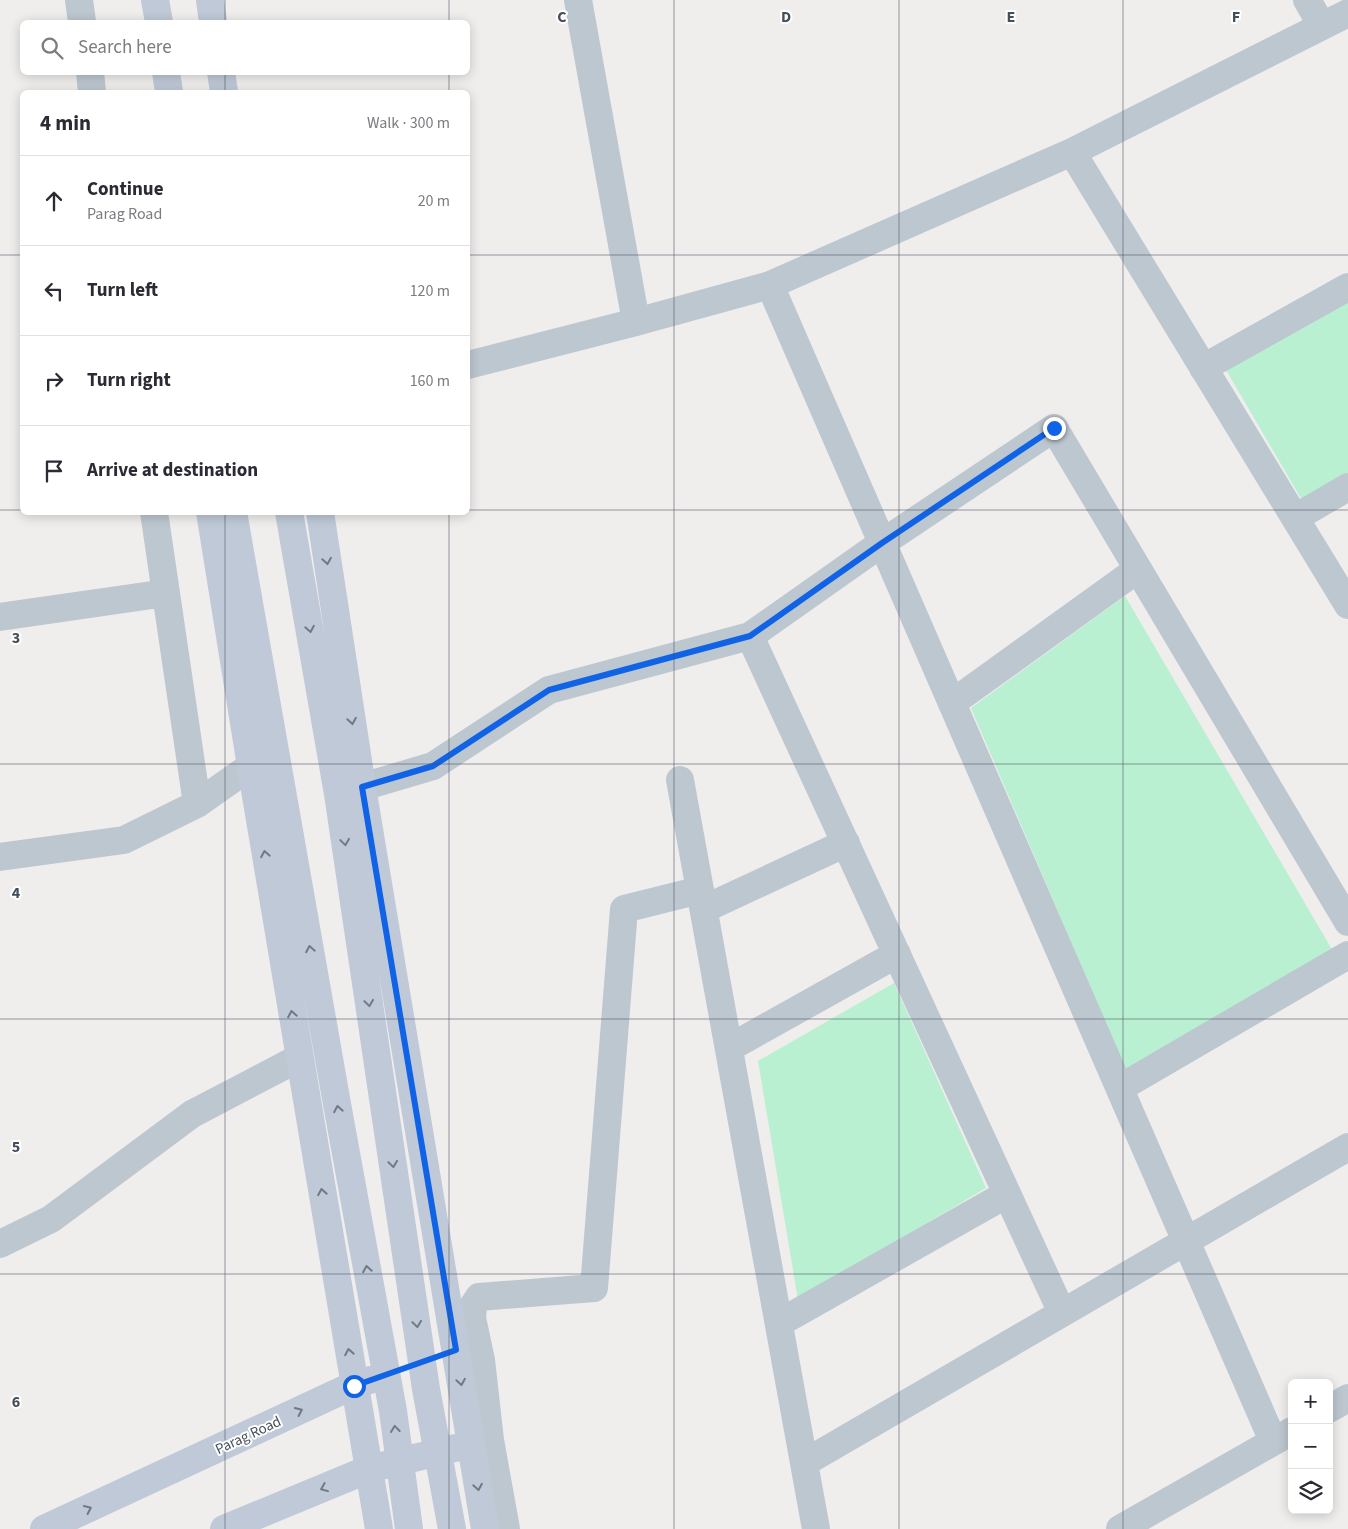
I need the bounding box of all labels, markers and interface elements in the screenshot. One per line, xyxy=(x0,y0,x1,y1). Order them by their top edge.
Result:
text: C xyxy=(557,6,567,28)
text: D xyxy=(781,6,791,28)
text: E xyxy=(1007,6,1015,28)
text: F xyxy=(1232,6,1240,28)
search box xyxy=(20,20,470,75)
icon: search xyxy=(38,34,66,62)
text: Search here xyxy=(78,34,172,61)
text: 4 min xyxy=(40,108,91,138)
text: Walk · 300 m xyxy=(367,112,450,134)
text: Continue xyxy=(87,176,164,203)
icon: ahead xyxy=(40,187,68,215)
text: 20 m xyxy=(418,190,450,212)
text: Parag Road xyxy=(87,203,162,225)
icon: left xyxy=(40,277,68,305)
text: Turn left xyxy=(87,277,158,304)
text: 120 m xyxy=(410,280,450,302)
icon: right xyxy=(40,367,68,395)
text: Turn right xyxy=(87,367,171,394)
text: 160 m xyxy=(410,370,450,392)
route end xyxy=(1043,417,1066,440)
icon: arrive xyxy=(40,457,68,485)
text: Arrive at destination xyxy=(87,457,258,484)
one-way arrow xyxy=(322,556,332,565)
one-way arrow xyxy=(304,625,314,634)
text: 3 xyxy=(12,627,20,649)
one-way arrow xyxy=(346,717,356,726)
one-way arrow xyxy=(340,838,350,846)
one-way arrow xyxy=(261,850,271,859)
text: 4 xyxy=(12,882,21,904)
one-way arrow xyxy=(305,944,315,953)
one-way arrow xyxy=(363,999,374,1007)
one-way arrow xyxy=(288,1010,298,1019)
one-way arrow xyxy=(333,1104,343,1113)
text: 5 xyxy=(12,1136,20,1158)
one-way arrow xyxy=(387,1160,398,1168)
one-way arrow xyxy=(317,1188,328,1196)
one-way arrow xyxy=(362,1264,373,1273)
one-way arrow xyxy=(411,1320,421,1329)
one-way arrow xyxy=(344,1348,354,1357)
route start xyxy=(343,1375,366,1398)
one-way arrow xyxy=(455,1378,465,1387)
map controls xyxy=(1288,1379,1333,1514)
button: + xyxy=(1288,1379,1333,1424)
text: 6 xyxy=(12,1391,20,1413)
one-way arrow xyxy=(294,1407,303,1417)
street label: Parag Road xyxy=(212,1411,285,1460)
one-way arrow xyxy=(390,1424,401,1432)
button: − xyxy=(1288,1424,1333,1469)
button: layers xyxy=(1288,1469,1333,1514)
one-way arrow xyxy=(320,1482,329,1492)
one-way arrow xyxy=(472,1483,482,1491)
one-way arrow xyxy=(83,1504,92,1515)

